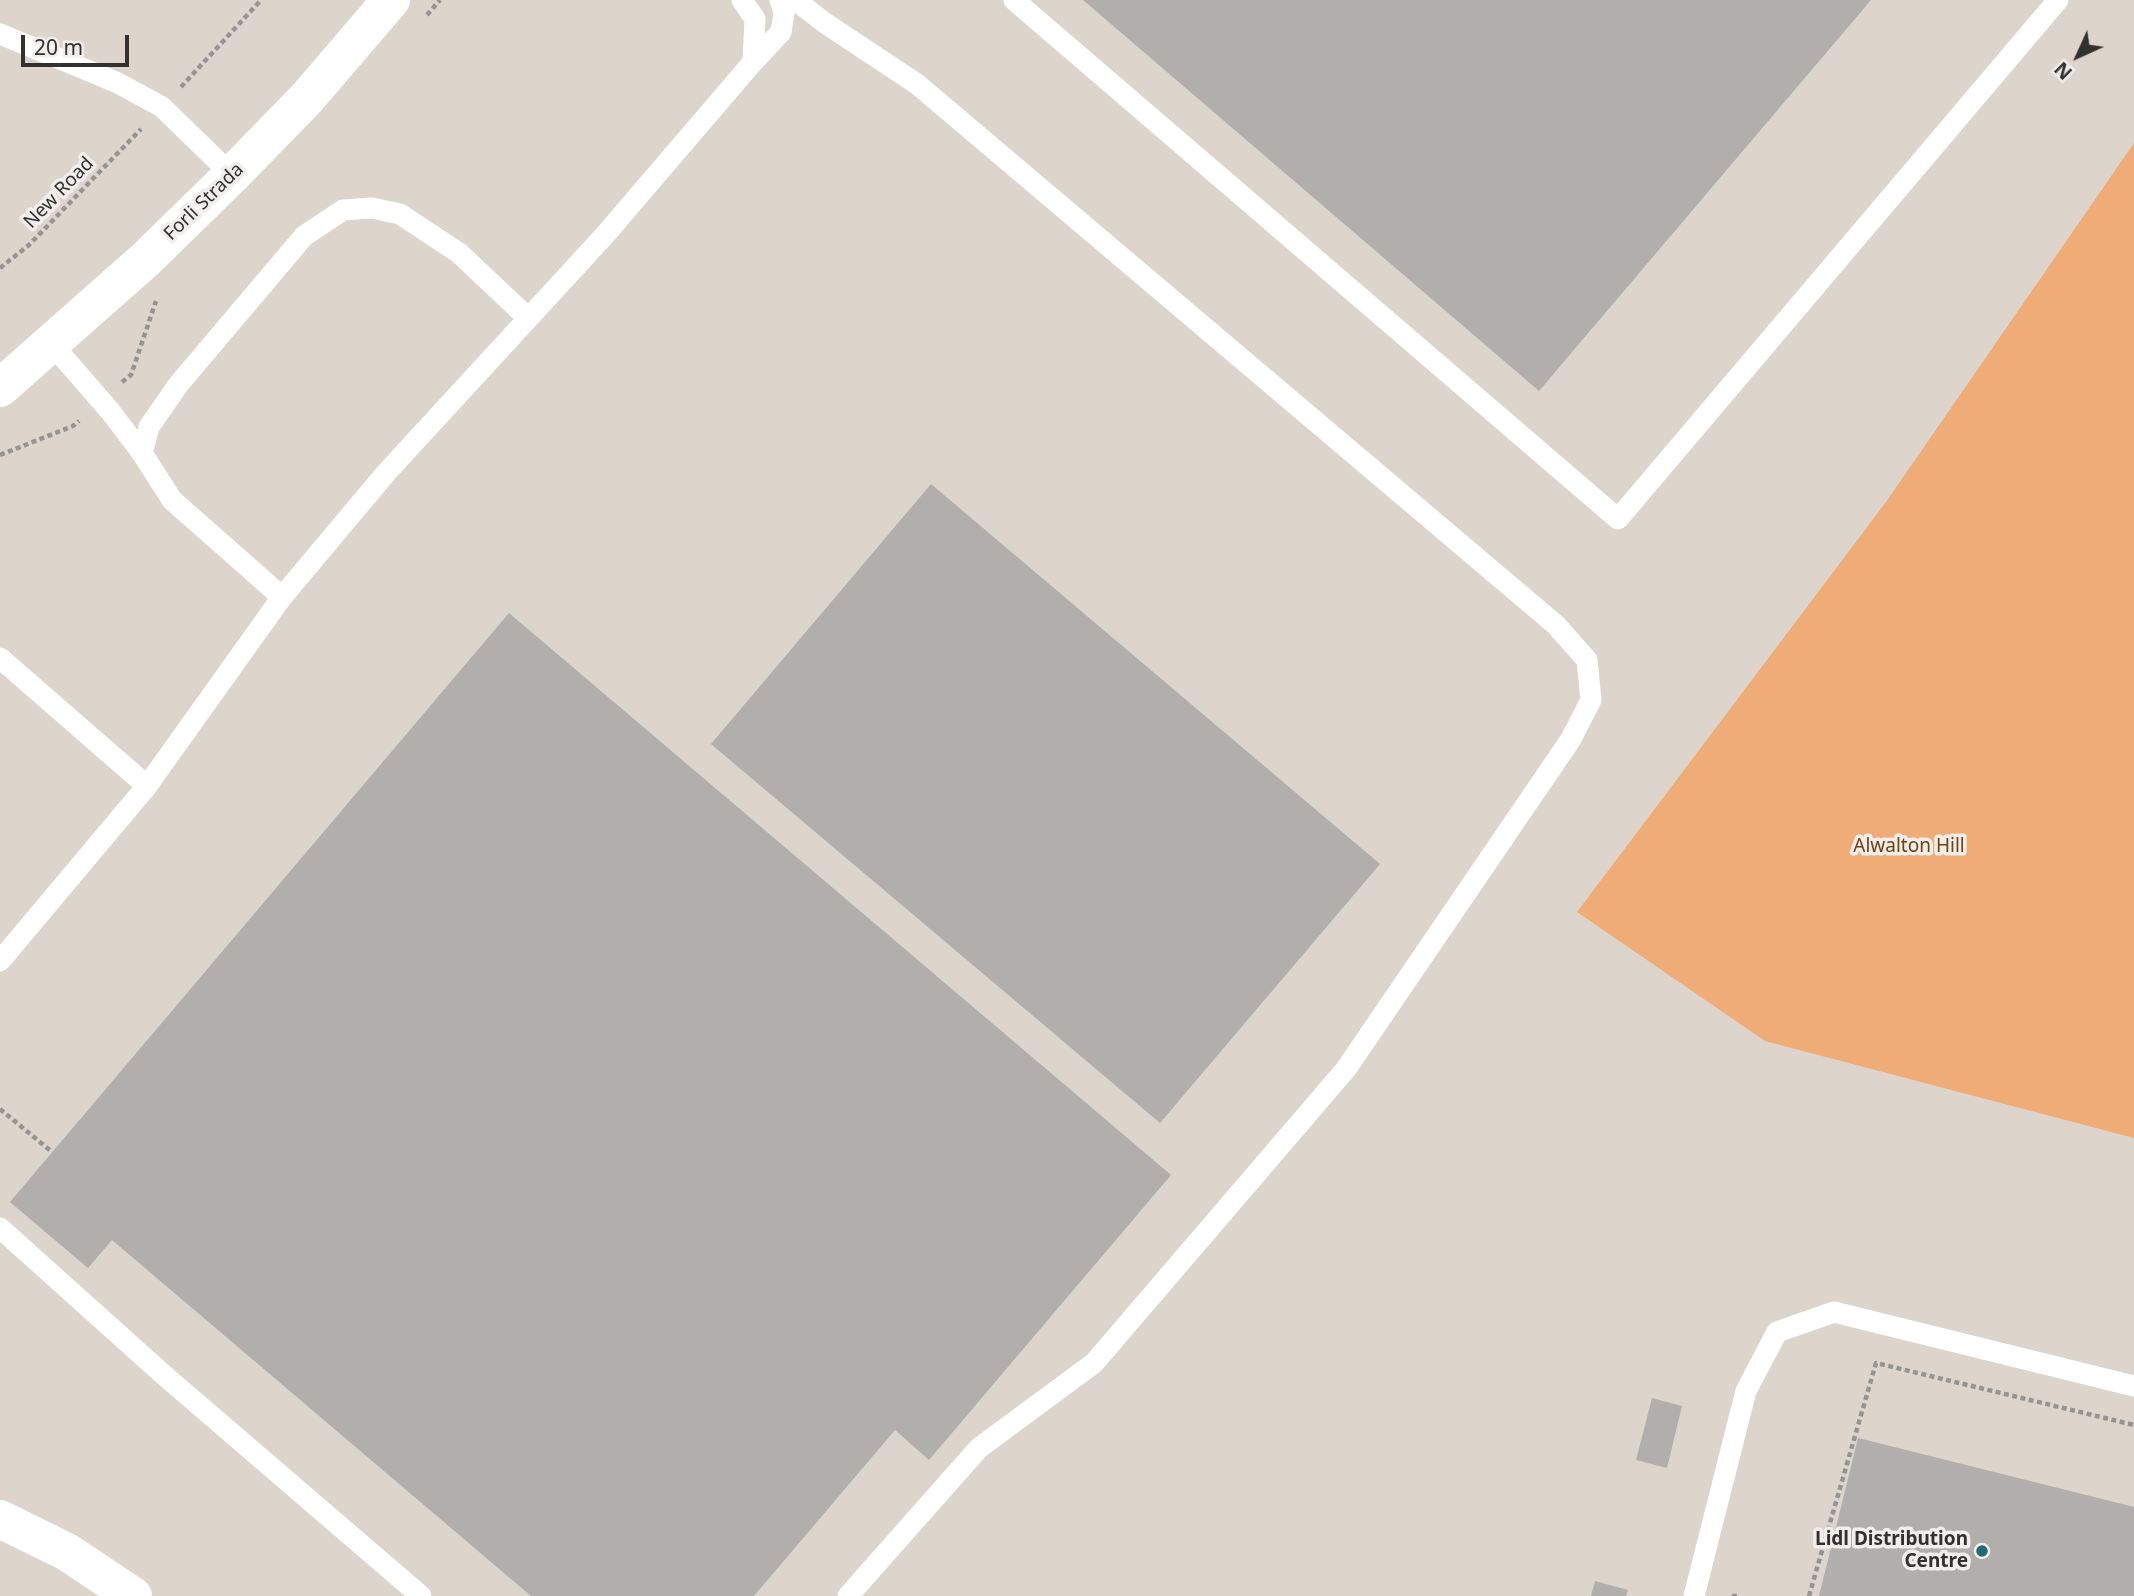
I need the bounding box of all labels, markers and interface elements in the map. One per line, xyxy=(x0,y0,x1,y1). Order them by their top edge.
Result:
scale bar xyxy=(24,21,133,65)
north arrow xyxy=(2043,21,2113,91)
text: 20 m xyxy=(34,33,83,61)
text: N xyxy=(2049,56,2078,86)
street label: New Road xyxy=(19,153,99,233)
street label: Forli Strada xyxy=(159,158,249,246)
park label: Alwalton Hill xyxy=(1853,836,1965,858)
place label: Lidl Distribution Centre xyxy=(1815,1529,1968,1573)
marker: Lidl Distribution Centre xyxy=(1974,1543,1990,1559)

